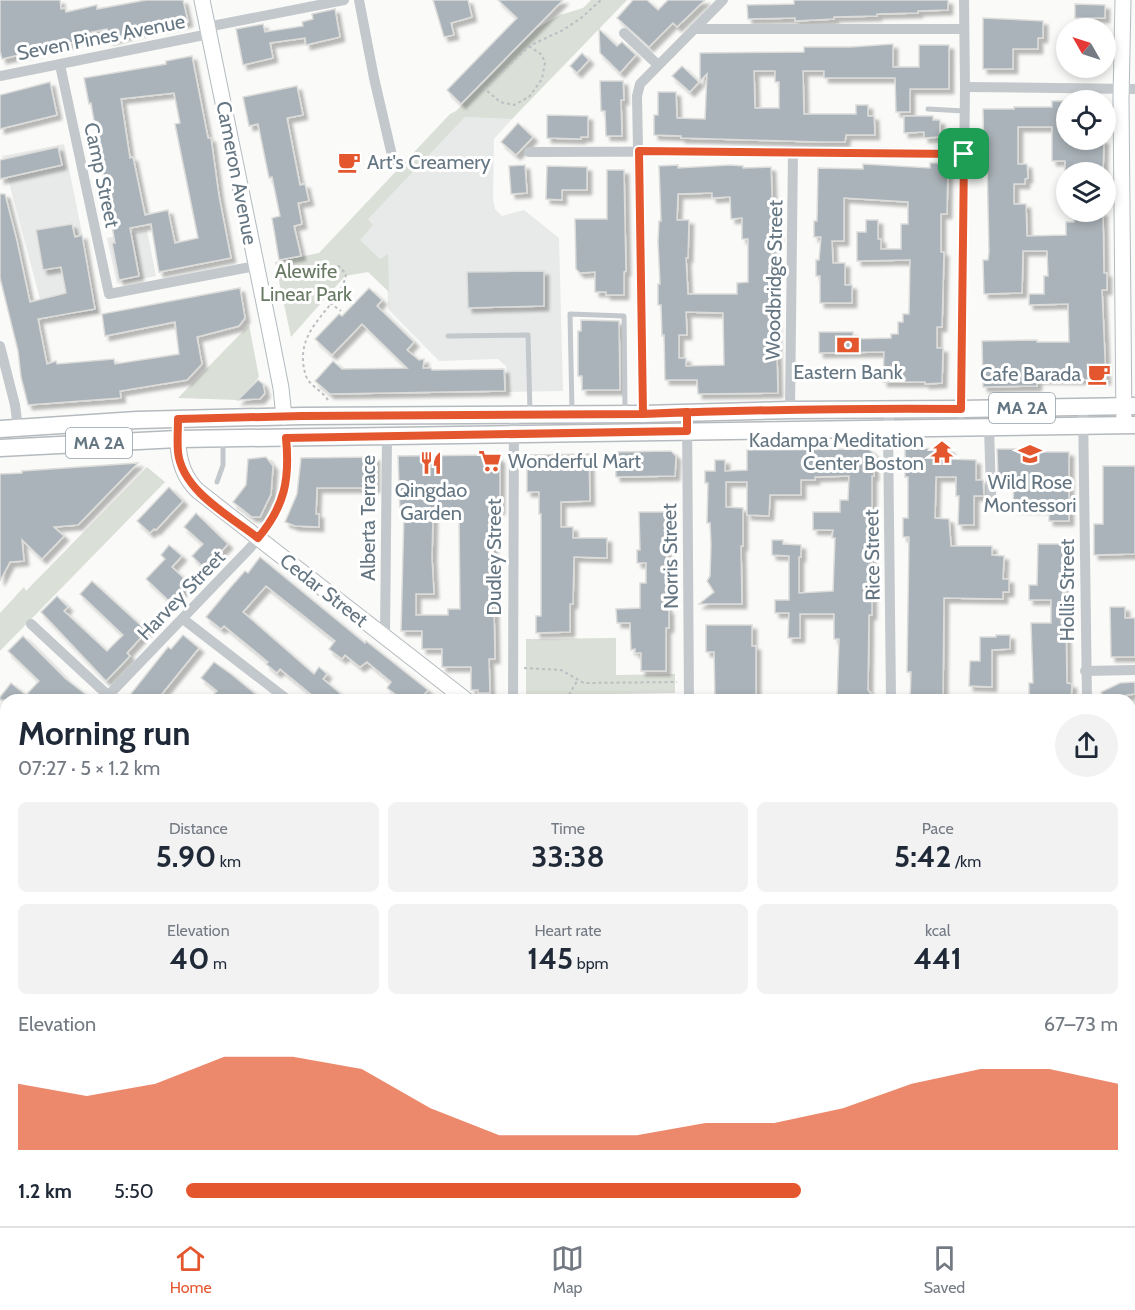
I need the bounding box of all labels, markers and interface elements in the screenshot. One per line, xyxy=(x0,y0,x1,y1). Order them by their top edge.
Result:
street label: Seven Pines Avenue xyxy=(15,9,187,65)
north arrow xyxy=(1056,18,1116,78)
map controls xyxy=(1056,18,1116,222)
button: locate xyxy=(1056,90,1116,150)
street label: Cameron Avenue xyxy=(211,99,263,247)
street label: Camp Street xyxy=(79,120,125,230)
pin xyxy=(938,128,989,179)
icon: arrive xyxy=(947,137,980,170)
cafe icon: Art's Creamery xyxy=(336,149,362,175)
place label: Art's Creamery xyxy=(367,150,491,174)
button: layers xyxy=(1056,162,1116,222)
street label: Woodbridge Street xyxy=(761,199,787,360)
park label: Alewife Linear Park xyxy=(260,259,352,306)
bank icon: Eastern Bank xyxy=(835,332,861,358)
place label: Eastern Bank xyxy=(793,360,903,384)
cafe icon: Cafe Barada xyxy=(1086,361,1112,387)
place label: Cafe Barada xyxy=(980,362,1081,386)
road number: MA 2A xyxy=(989,393,1055,423)
road number: MA 2A xyxy=(66,428,132,458)
place label: Kadampa Meditation Center Boston xyxy=(749,428,924,475)
temple icon: Kadampa Meditation Center Boston xyxy=(929,439,955,465)
school or university icon: Wild Rose Montessori xyxy=(1017,441,1043,467)
supermarket icon: Wonderful Mart xyxy=(477,448,503,474)
place label: Wonderful Mart xyxy=(508,449,641,473)
restaurant icon: Qingdao Garden xyxy=(418,450,444,476)
street label: Alberta Terrace xyxy=(356,455,380,581)
place label: Wild Rose Montessori xyxy=(983,470,1077,517)
place label: Qingdao Garden xyxy=(395,478,467,525)
street label: Dudley Street xyxy=(482,498,506,615)
street label: Norris Street xyxy=(657,503,683,609)
street label: Rice Street xyxy=(859,509,885,601)
street label: Hollis Street xyxy=(1055,538,1079,641)
street label: Harvey Street xyxy=(132,545,230,645)
street label: Cedar Street xyxy=(275,548,373,632)
text: Morning run xyxy=(18,713,190,753)
button: share xyxy=(1055,714,1118,777)
text: 07:27 · 5 × 1.2 km xyxy=(18,756,160,780)
text: Distance xyxy=(169,819,228,838)
text: Time xyxy=(551,819,585,838)
text: Pace xyxy=(922,819,954,838)
text: 5.90 xyxy=(156,838,216,875)
text: 33:38 xyxy=(531,838,605,875)
text: 5:42 xyxy=(894,838,951,875)
text: km xyxy=(216,852,241,871)
text: /km xyxy=(951,852,981,871)
text: Elevation xyxy=(167,921,230,940)
text: Heart rate xyxy=(535,921,601,940)
text: kcal xyxy=(925,921,950,940)
text: 40 xyxy=(170,940,209,977)
text: 145 xyxy=(527,940,573,977)
text: 441 xyxy=(914,940,962,977)
text: m xyxy=(209,954,227,973)
text: bpm xyxy=(573,954,609,973)
text: Elevation xyxy=(18,1012,96,1036)
text: 67–73 m xyxy=(1044,1012,1118,1036)
text: 1.2 km xyxy=(18,1179,72,1203)
text: 5:50 xyxy=(114,1179,154,1203)
tab: Home xyxy=(170,1242,212,1297)
tab: Map xyxy=(551,1242,584,1297)
tab: Saved xyxy=(924,1242,965,1297)

